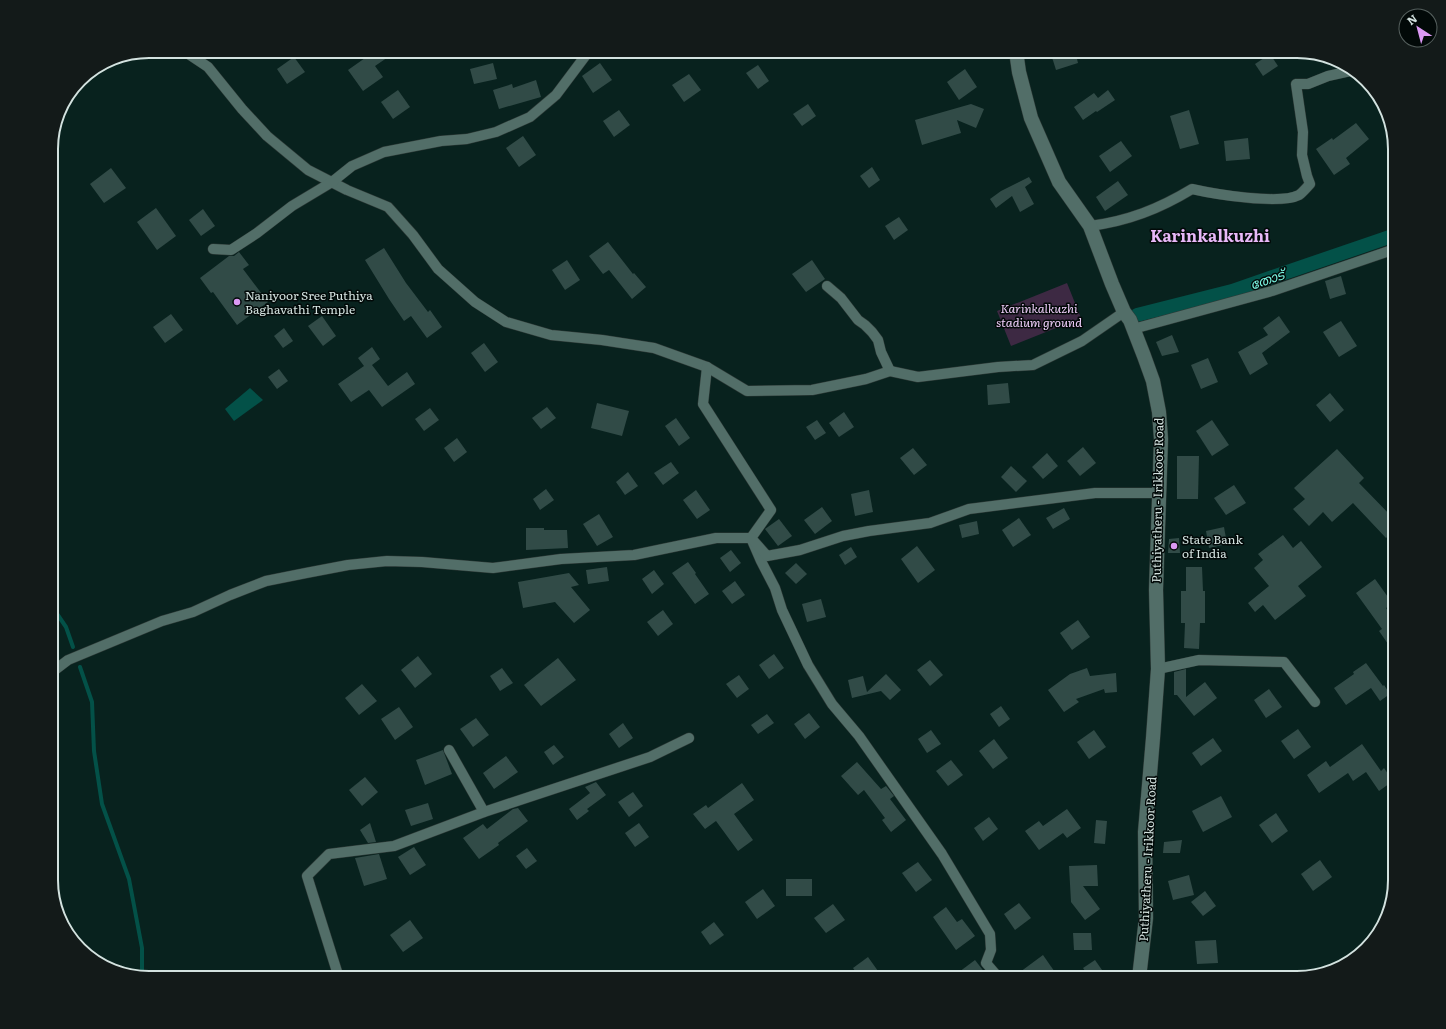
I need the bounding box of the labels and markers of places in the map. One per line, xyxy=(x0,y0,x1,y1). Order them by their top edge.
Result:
place label: Naniyoor Sree Puthiya Baghavathi Temple xyxy=(245,286,373,318)
marker: Naniyoor Sree Puthiya Baghavathi Temple xyxy=(232,297,242,307)
place label: State Bank of India xyxy=(1182,530,1244,562)
marker: State Bank of India xyxy=(1169,541,1179,551)

